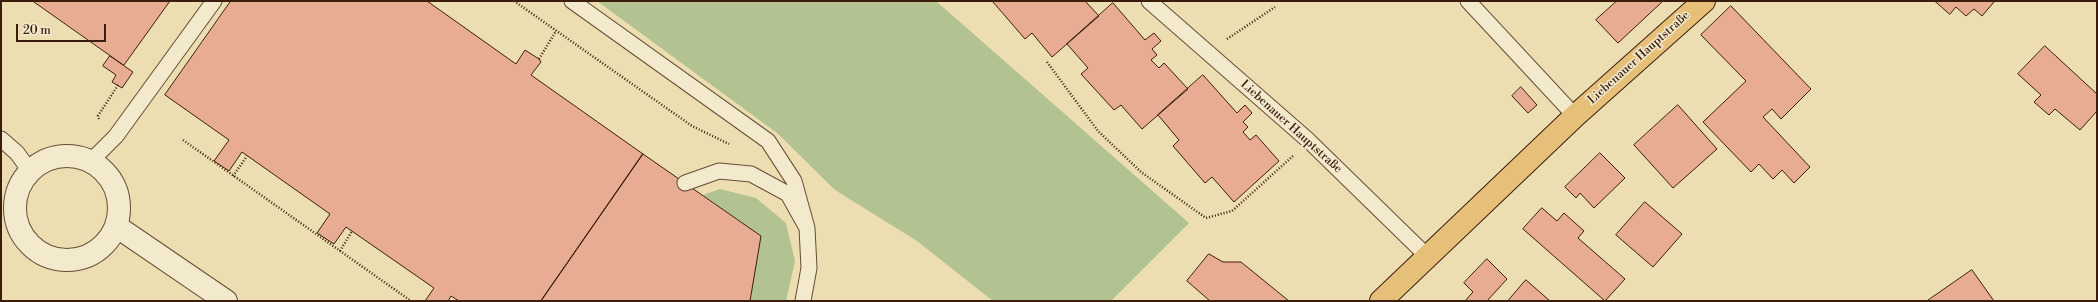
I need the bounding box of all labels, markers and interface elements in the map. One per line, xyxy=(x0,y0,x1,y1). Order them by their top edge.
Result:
street label: Liebenauer Hauptstraße xyxy=(1585,9,1693,107)
scale bar xyxy=(18,16,108,42)
text: 20 m xyxy=(23,23,51,38)
street label: Liebenauer Hauptstraße xyxy=(1237,78,1345,176)

